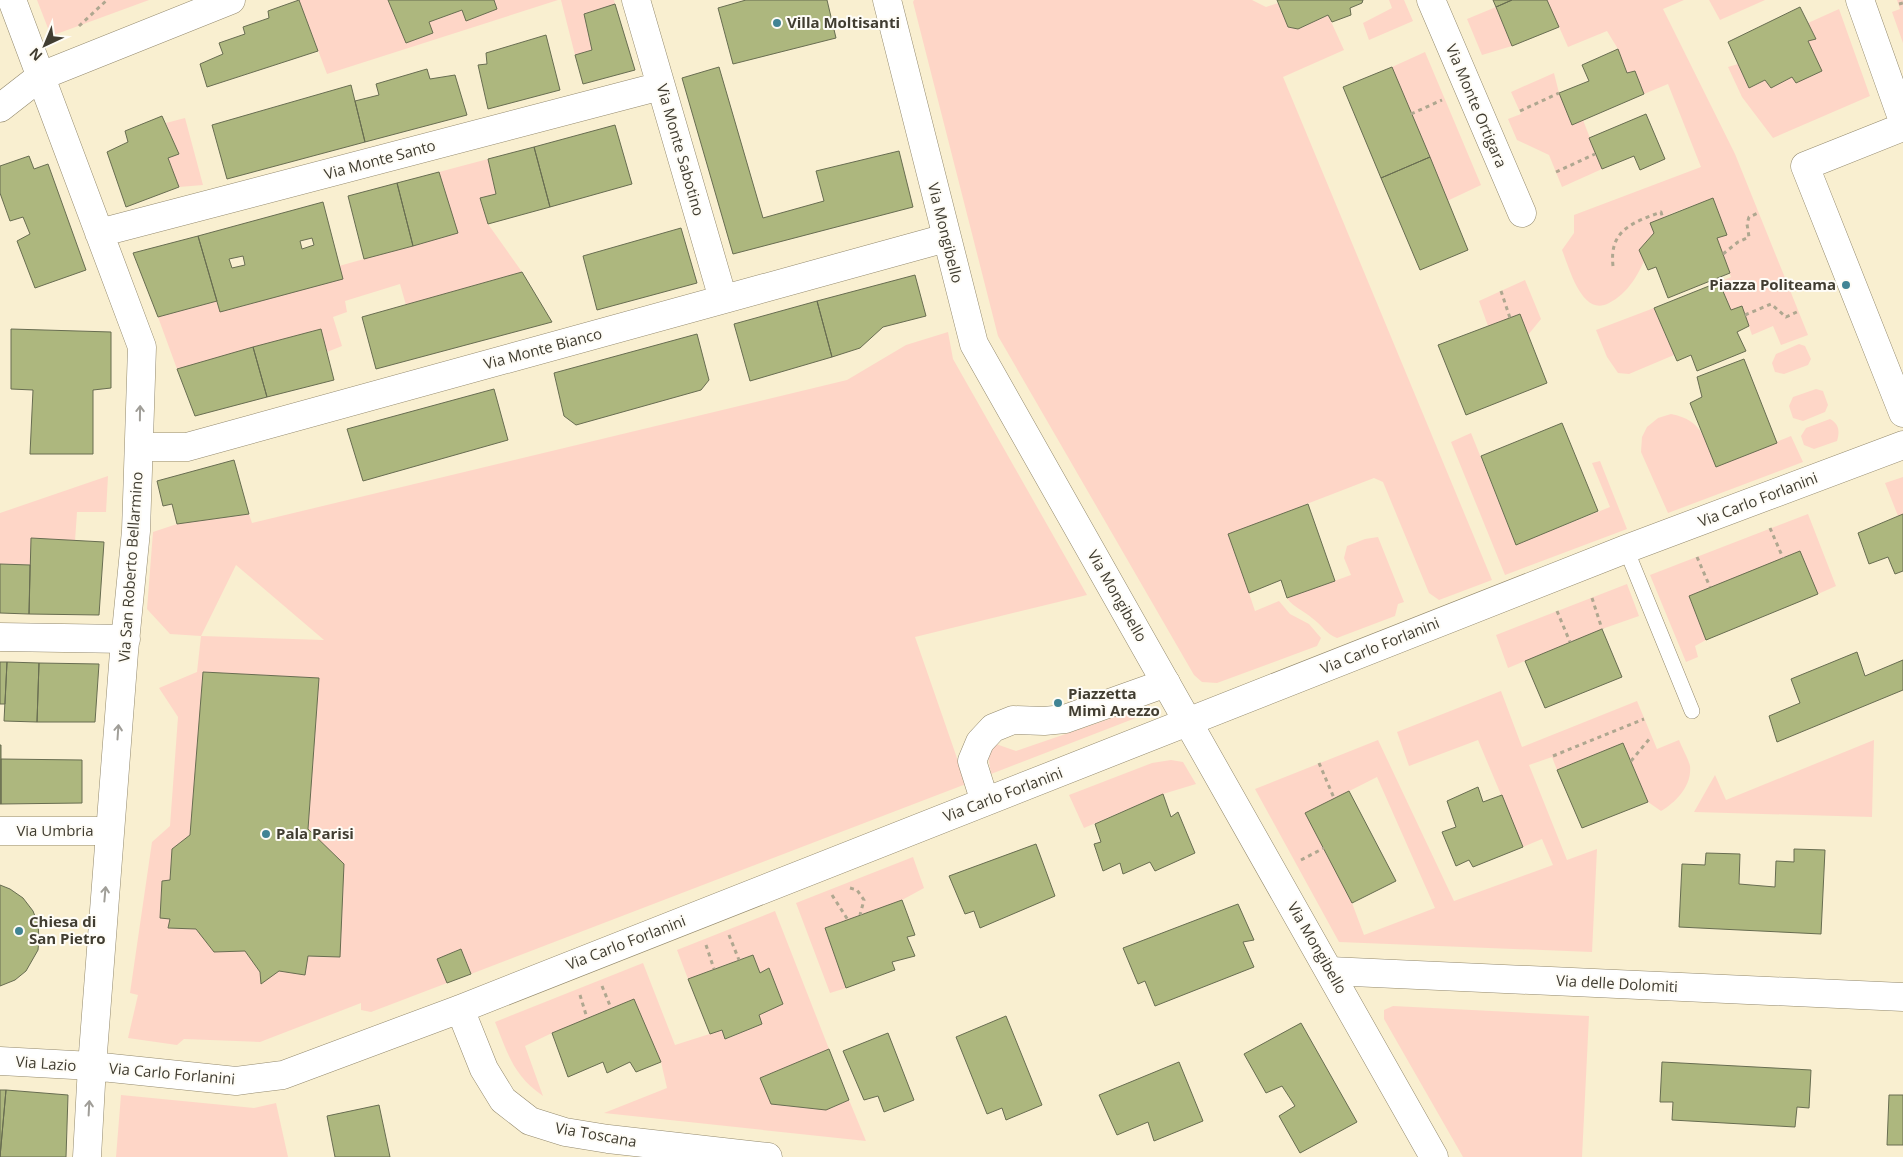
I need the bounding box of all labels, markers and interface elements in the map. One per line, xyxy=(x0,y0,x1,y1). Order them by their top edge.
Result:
place label: Villa Moltisanti xyxy=(787,12,900,32)
marker: Villa Moltisanti xyxy=(771,17,783,29)
north arrow xyxy=(20,20,70,70)
street label: Via Monte Ortigara xyxy=(1442,41,1512,170)
text: N xyxy=(25,44,46,66)
street label: Via Monte Sabotino xyxy=(653,81,709,218)
street label: Via Monte Santo xyxy=(322,135,438,184)
street label: Via Mongibello xyxy=(924,180,968,285)
place label: Piazza Politeama xyxy=(1709,274,1836,294)
marker: Piazza Politeama xyxy=(1840,279,1852,291)
street label: Via Monte Bianco xyxy=(481,323,604,373)
one-way arrow xyxy=(135,405,145,422)
street label: Via Carlo Forlanini xyxy=(1695,467,1820,531)
street label: Via San Roberto Bellarmino xyxy=(113,471,147,663)
street label: Via Mongibello xyxy=(1084,546,1152,645)
street label: Via Carlo Forlanini xyxy=(1317,612,1442,678)
place label: Piazzetta Mimì Arezzo xyxy=(1068,683,1160,720)
marker: Piazzetta Mimì Arezzo xyxy=(1052,697,1064,709)
one-way arrow xyxy=(113,724,123,740)
street label: Via Carlo Forlanini xyxy=(940,762,1065,826)
street label: Via Umbria xyxy=(16,820,94,840)
place label: Pala Parisi xyxy=(276,823,354,843)
marker: Pala Parisi xyxy=(260,828,272,840)
one-way arrow xyxy=(101,886,110,902)
street label: Via Mongibello xyxy=(1284,898,1352,997)
street label: Via Carlo Forlanini xyxy=(563,910,688,974)
place label: Chiesa di San Pietro xyxy=(29,911,106,948)
marker: Chiesa di San Pietro xyxy=(13,925,25,937)
street label: Via delle Dolomiti xyxy=(1556,970,1678,996)
street label: Via Lazio xyxy=(15,1051,77,1075)
street label: Via Carlo Forlanini xyxy=(108,1058,236,1088)
one-way arrow xyxy=(85,1101,94,1117)
street label: Via Toscana xyxy=(554,1117,639,1151)

